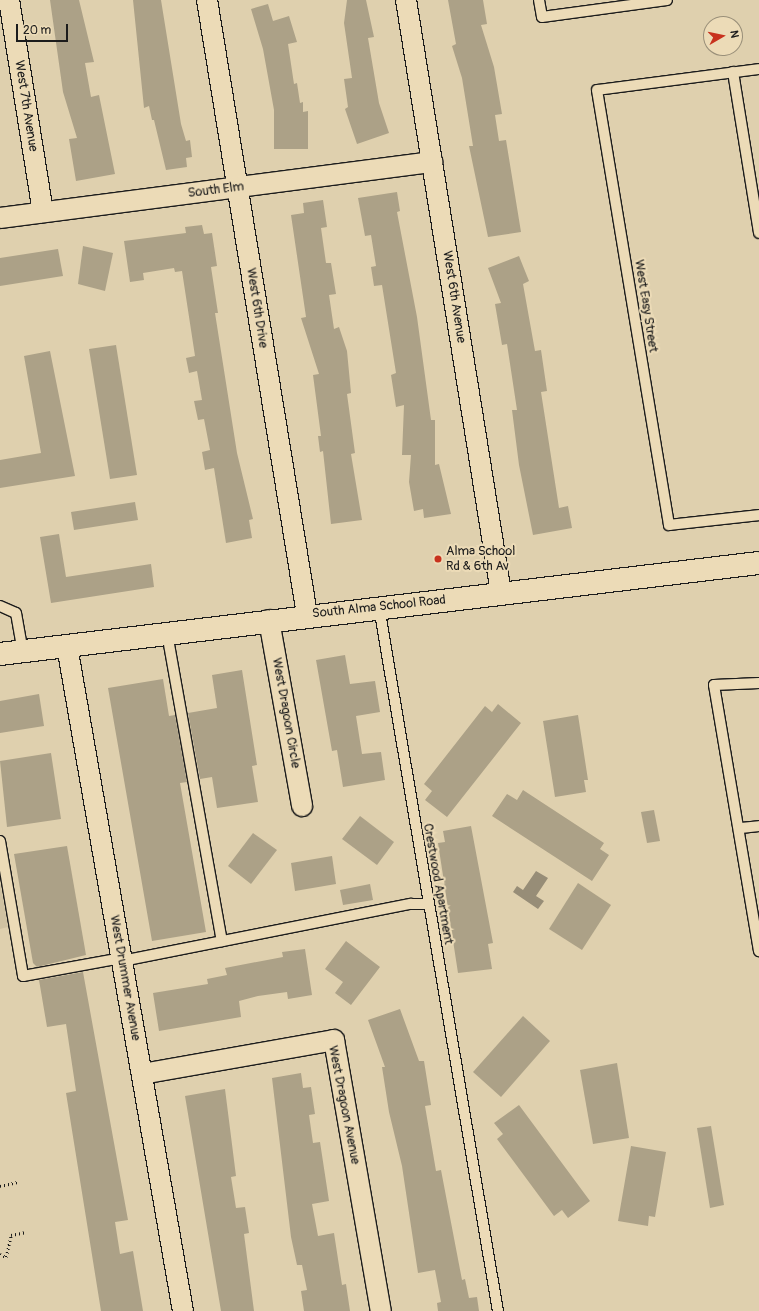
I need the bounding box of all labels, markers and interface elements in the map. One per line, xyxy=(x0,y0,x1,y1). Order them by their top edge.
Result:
scale bar xyxy=(18,16,70,42)
north arrow xyxy=(703,16,743,56)
text: 20 m xyxy=(23,23,51,38)
text: N xyxy=(727,30,741,39)
street label: West 7th Avenue xyxy=(11,59,41,153)
street label: South Elm xyxy=(187,179,245,201)
street label: West 6th Avenue xyxy=(439,250,469,344)
street label: West Easy Street xyxy=(631,259,661,353)
street label: West 6th Drive xyxy=(243,267,271,349)
place label: Alma School Rd & 6th Av xyxy=(446,544,515,575)
marker: Alma School Rd & 6th Av xyxy=(433,554,443,564)
street label: South Alma School Road xyxy=(311,592,447,622)
street label: West Dragoon Circle xyxy=(269,657,303,769)
street label: Crestwood Apartment xyxy=(420,822,456,946)
street label: West Drummer Avenue xyxy=(106,914,144,1042)
street label: West Dragoon Avenue xyxy=(325,1044,363,1166)

